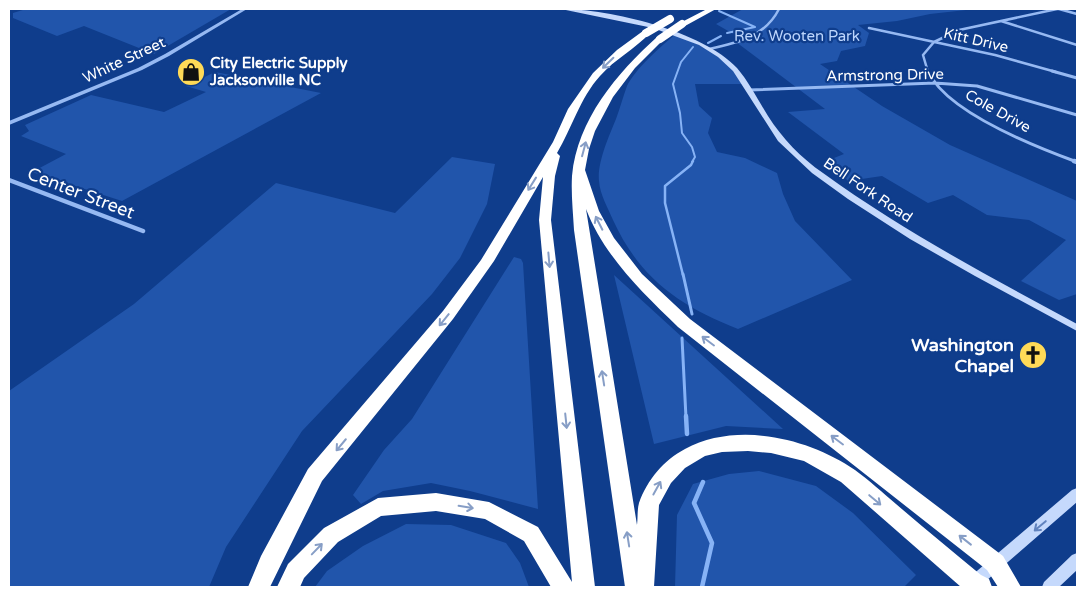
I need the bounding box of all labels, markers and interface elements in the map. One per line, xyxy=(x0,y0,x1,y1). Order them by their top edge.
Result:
street label: Kitt Drive xyxy=(942,24,1010,56)
park label: Rev. Wooten Park xyxy=(734,27,860,45)
street label: White Street xyxy=(80,33,168,87)
place label: City Electric Supply Jacksonville NC xyxy=(209,54,348,89)
shop icon: City Electric Supply Jacksonville NC xyxy=(176,57,206,87)
one-way arrow xyxy=(602,57,614,69)
street label: Armstrong Drive xyxy=(826,65,944,85)
street label: Cole Drive xyxy=(962,86,1034,136)
one-way arrow xyxy=(580,141,590,157)
street label: Bell Fork Road xyxy=(820,154,916,226)
street label: Center Street xyxy=(24,162,138,224)
one-way arrow xyxy=(527,176,537,190)
one-way arrow xyxy=(594,215,604,230)
one-way arrow xyxy=(544,251,554,267)
one-way arrow xyxy=(439,313,450,326)
place label: Washington Chapel xyxy=(911,334,1014,377)
one-way arrow xyxy=(702,336,715,347)
church icon: Washington Chapel xyxy=(1018,340,1048,370)
one-way arrow xyxy=(598,371,608,387)
one-way arrow xyxy=(561,413,571,429)
one-way arrow xyxy=(830,435,844,445)
one-way arrow xyxy=(335,439,346,452)
one-way arrow xyxy=(653,482,663,496)
one-way arrow xyxy=(868,494,881,505)
one-way arrow xyxy=(457,503,473,513)
one-way arrow xyxy=(1034,520,1047,531)
one-way arrow xyxy=(623,531,633,547)
one-way arrow xyxy=(958,535,972,545)
one-way arrow xyxy=(311,543,323,555)

